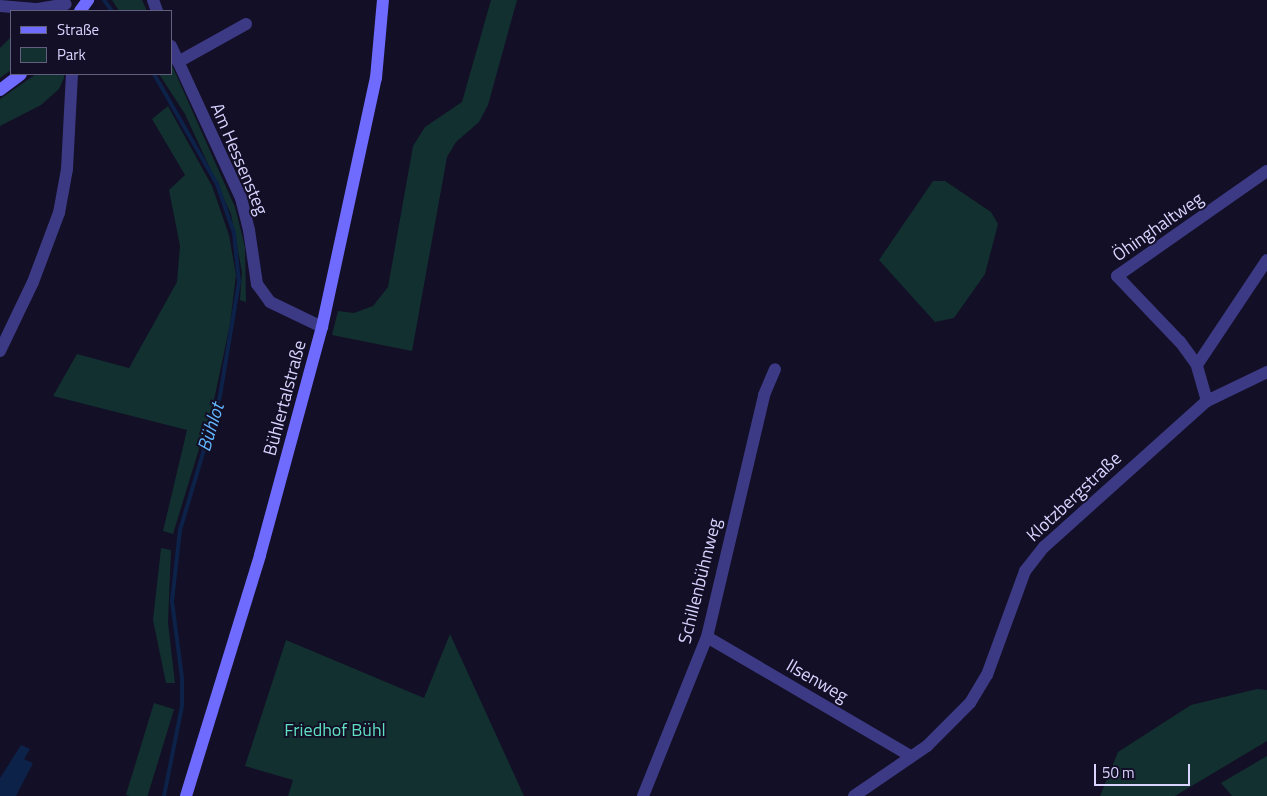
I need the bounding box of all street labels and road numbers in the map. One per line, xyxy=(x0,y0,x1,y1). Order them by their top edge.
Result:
street label: Am Hessensteg xyxy=(206,100,272,218)
street label: Öhinghaltweg xyxy=(1109,188,1207,266)
street label: Bühlertalstraße xyxy=(259,338,311,458)
street label: Klotzbergstraße xyxy=(1022,448,1126,546)
street label: Schillenbühnweg xyxy=(674,516,726,646)
street label: Ilsenweg xyxy=(782,655,852,707)

